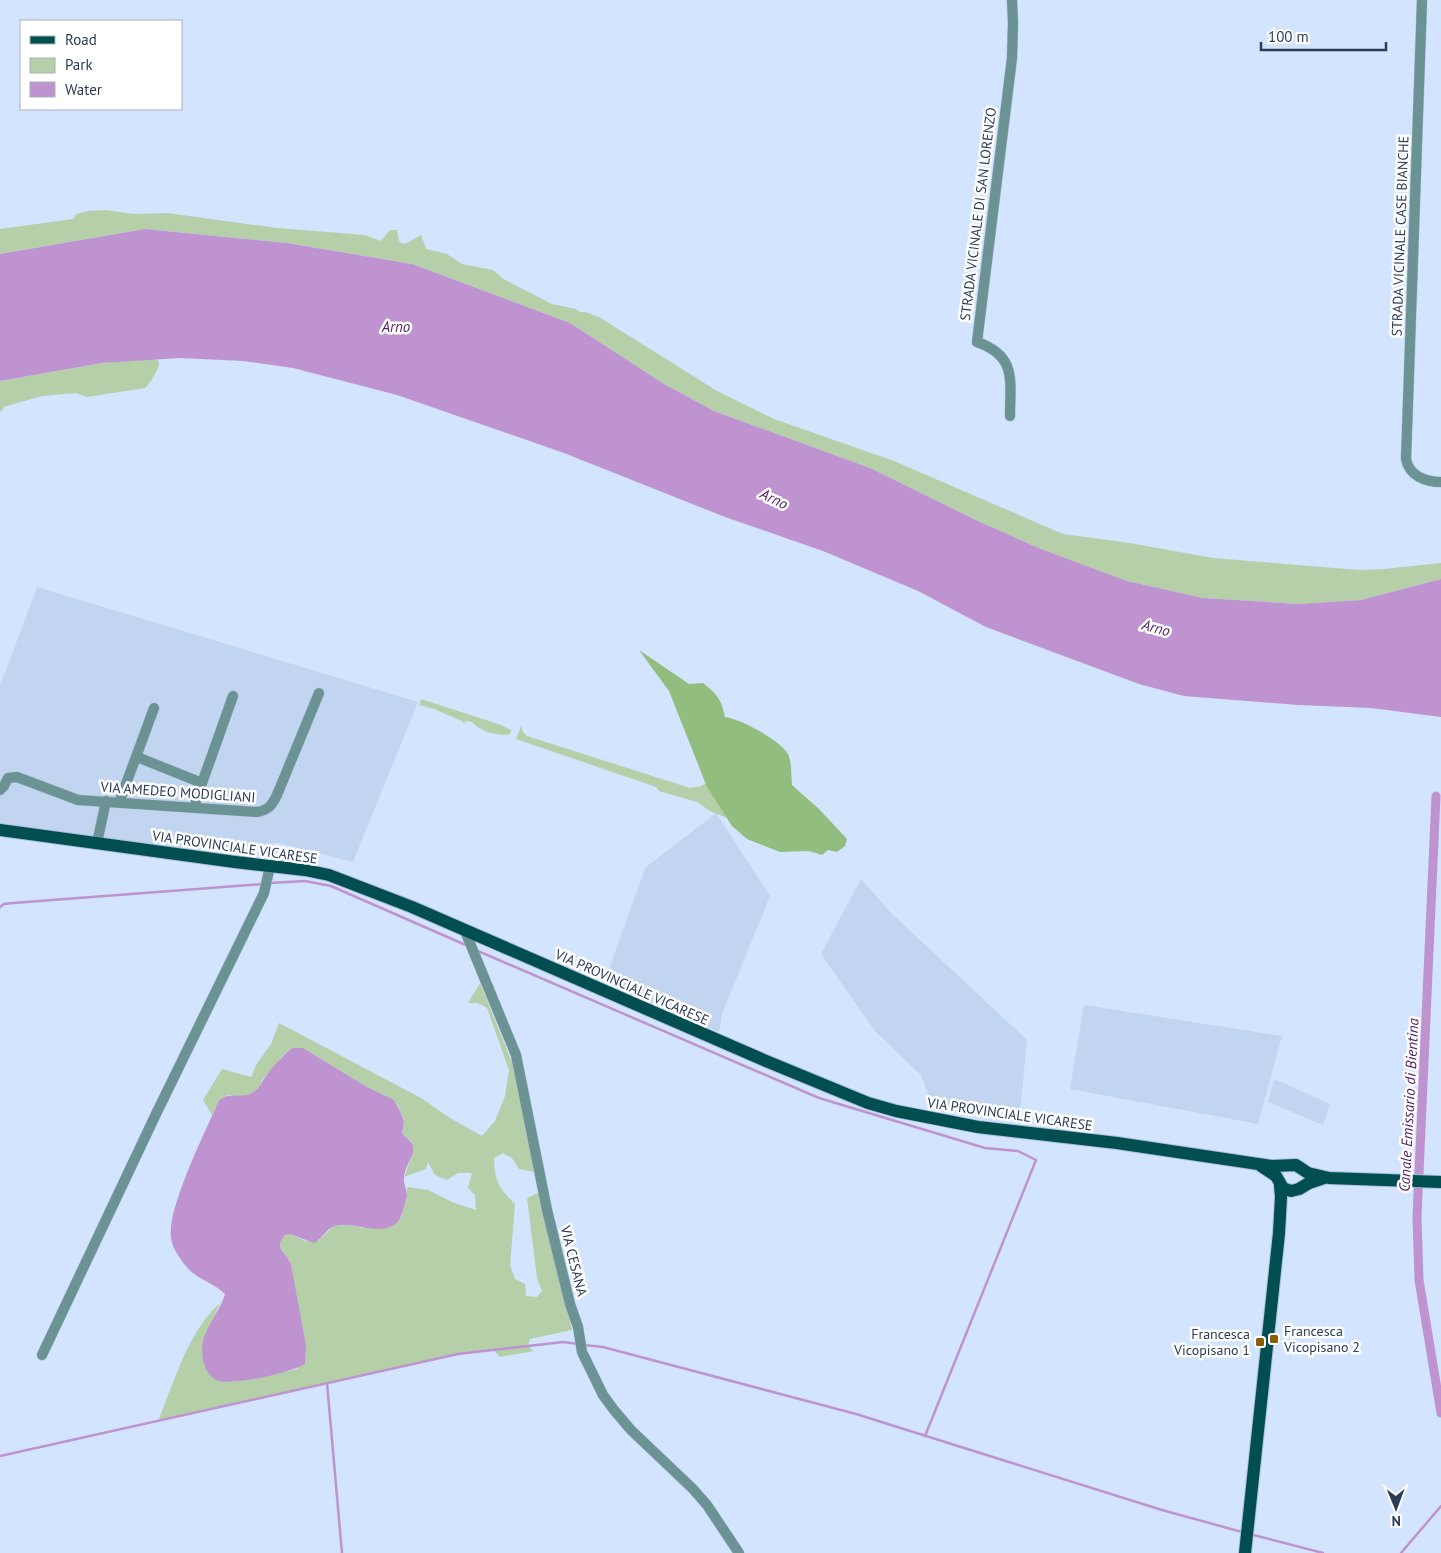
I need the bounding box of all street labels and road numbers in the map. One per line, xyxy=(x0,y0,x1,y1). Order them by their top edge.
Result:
street label: STRADA VICINALE DI SAN LORENZO xyxy=(956,106,1000,322)
street label: STRADA VICINALE CASE BIANCHE xyxy=(1388,135,1412,337)
street label: VIA AMEDEO MODIGLIANI xyxy=(99,778,256,806)
street label: VIA PROVINCIALE VICARESE xyxy=(150,826,319,867)
street label: VIA PROVINCIALE VICARESE xyxy=(551,945,712,1029)
street label: VIA PROVINCIALE VICARESE xyxy=(925,1093,1094,1134)
street label: VIA CESANA xyxy=(556,1223,592,1299)

